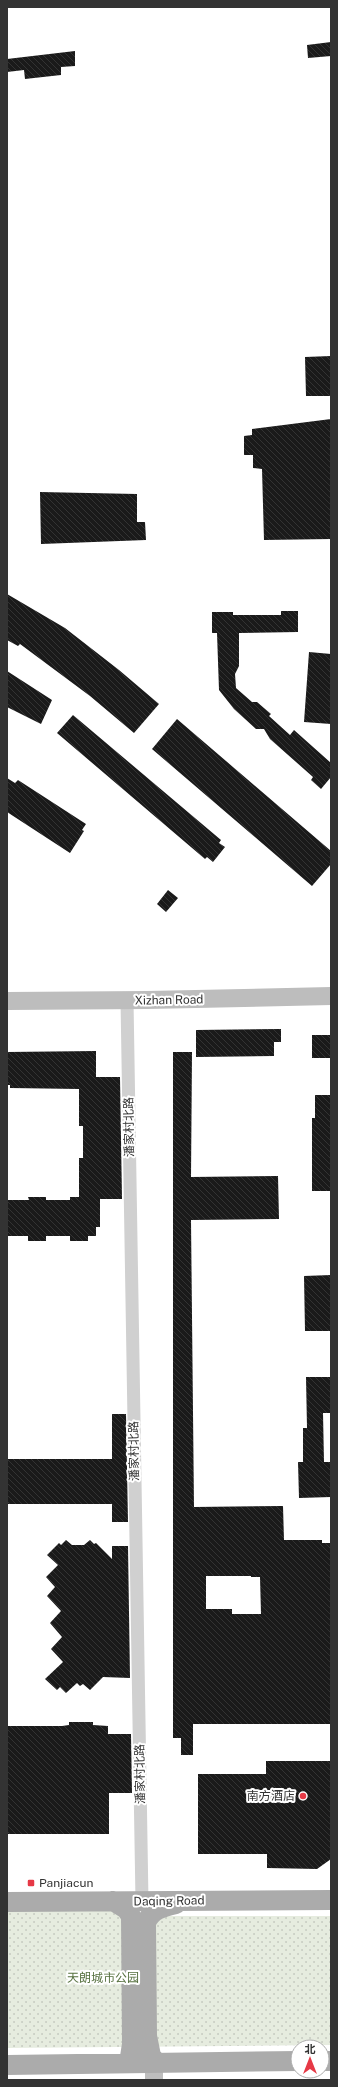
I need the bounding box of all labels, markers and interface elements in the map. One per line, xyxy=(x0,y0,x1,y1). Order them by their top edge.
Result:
street label: Xizhan Road xyxy=(135,992,203,1008)
street label: 潘家村北路 xyxy=(121,1097,137,1157)
street label: 潘家村北路 xyxy=(126,1421,142,1481)
street label: 潘家村北路 xyxy=(132,1744,148,1804)
place label: 南方酒店 xyxy=(247,1789,295,1803)
marker: 南方酒店 xyxy=(298,1791,308,1801)
place label: Panjiacun xyxy=(39,1876,93,1890)
marker: Panjiacun xyxy=(26,1878,36,1888)
street label: Daqing Road xyxy=(133,1893,205,1909)
park label: 天朗城市公园 xyxy=(67,1971,139,1985)
north arrow xyxy=(290,2039,330,2079)
text: 北 xyxy=(305,2043,316,2055)

